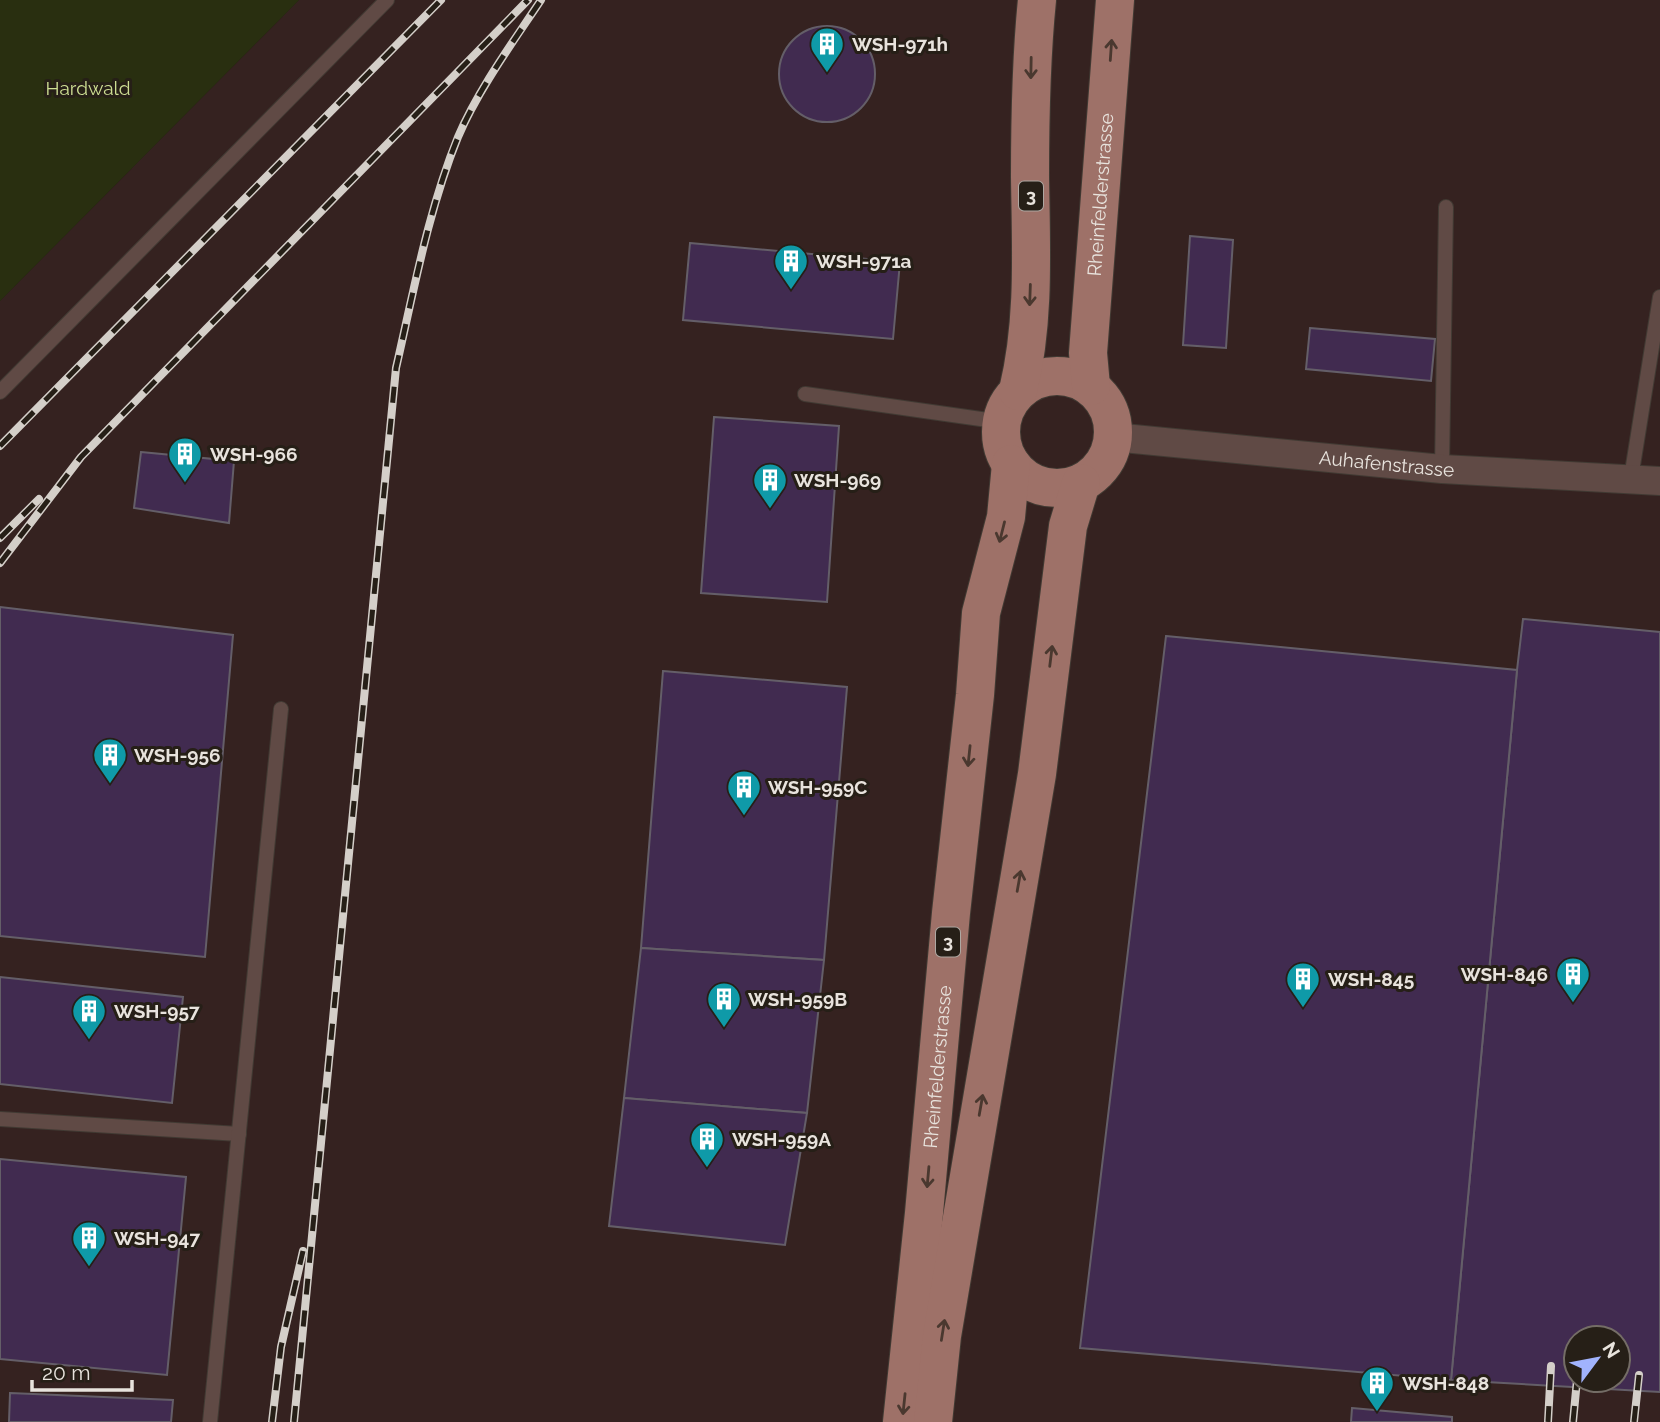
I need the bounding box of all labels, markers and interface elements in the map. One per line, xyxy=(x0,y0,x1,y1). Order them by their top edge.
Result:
building icon: WSH-971h xyxy=(808,25,846,74)
place label: WSH-971h xyxy=(852,33,948,55)
one-way arrow xyxy=(1105,39,1118,61)
one-way arrow xyxy=(1025,56,1038,79)
park label: Hardwald xyxy=(45,77,131,99)
street label: Rheinfelderstrasse xyxy=(1083,112,1117,277)
road number: 3 xyxy=(1019,182,1043,210)
building icon: WSH-971a xyxy=(772,242,810,291)
place label: WSH-971a xyxy=(816,250,912,272)
one-way arrow xyxy=(1024,284,1037,307)
building icon: WSH-966 xyxy=(166,435,204,484)
place label: WSH-966 xyxy=(210,443,298,465)
street label: Auhafenstrasse xyxy=(1318,446,1455,481)
building icon: WSH-969 xyxy=(751,461,789,510)
place label: WSH-969 xyxy=(794,469,881,491)
one-way arrow xyxy=(995,520,1008,542)
one-way arrow xyxy=(1045,645,1058,668)
building icon: WSH-956 xyxy=(91,736,129,785)
place label: WSH-956 xyxy=(134,744,221,766)
one-way arrow xyxy=(962,744,975,767)
building icon: WSH-959C xyxy=(725,768,763,817)
place label: WSH-959C xyxy=(768,776,867,798)
one-way arrow xyxy=(1013,870,1026,893)
road number: 3 xyxy=(936,928,960,957)
building icon: WSH-846 xyxy=(1554,955,1592,1004)
building icon: WSH-845 xyxy=(1284,960,1322,1009)
place label: WSH-846 xyxy=(1461,963,1548,985)
place label: WSH-845 xyxy=(1328,968,1414,990)
building icon: WSH-959B xyxy=(705,980,743,1029)
street label: Rheinfelderstrasse xyxy=(919,984,955,1149)
place label: WSH-959B xyxy=(748,988,847,1010)
building icon: WSH-957 xyxy=(70,992,108,1041)
place label: WSH-957 xyxy=(114,1000,200,1022)
one-way arrow xyxy=(975,1095,988,1117)
building icon: WSH-959A xyxy=(688,1120,726,1169)
place label: WSH-959A xyxy=(732,1128,831,1150)
one-way arrow xyxy=(921,1166,934,1188)
building icon: WSH-947 xyxy=(70,1219,108,1268)
place label: WSH-947 xyxy=(114,1227,200,1249)
one-way arrow xyxy=(937,1319,950,1342)
north arrow xyxy=(1562,1324,1632,1394)
text: N xyxy=(1598,1338,1625,1362)
scale bar xyxy=(32,1348,131,1392)
text: 20 m xyxy=(42,1360,90,1385)
building icon: WSH-848 xyxy=(1358,1364,1396,1413)
place label: WSH-848 xyxy=(1402,1372,1489,1394)
one-way arrow xyxy=(897,1392,910,1414)

